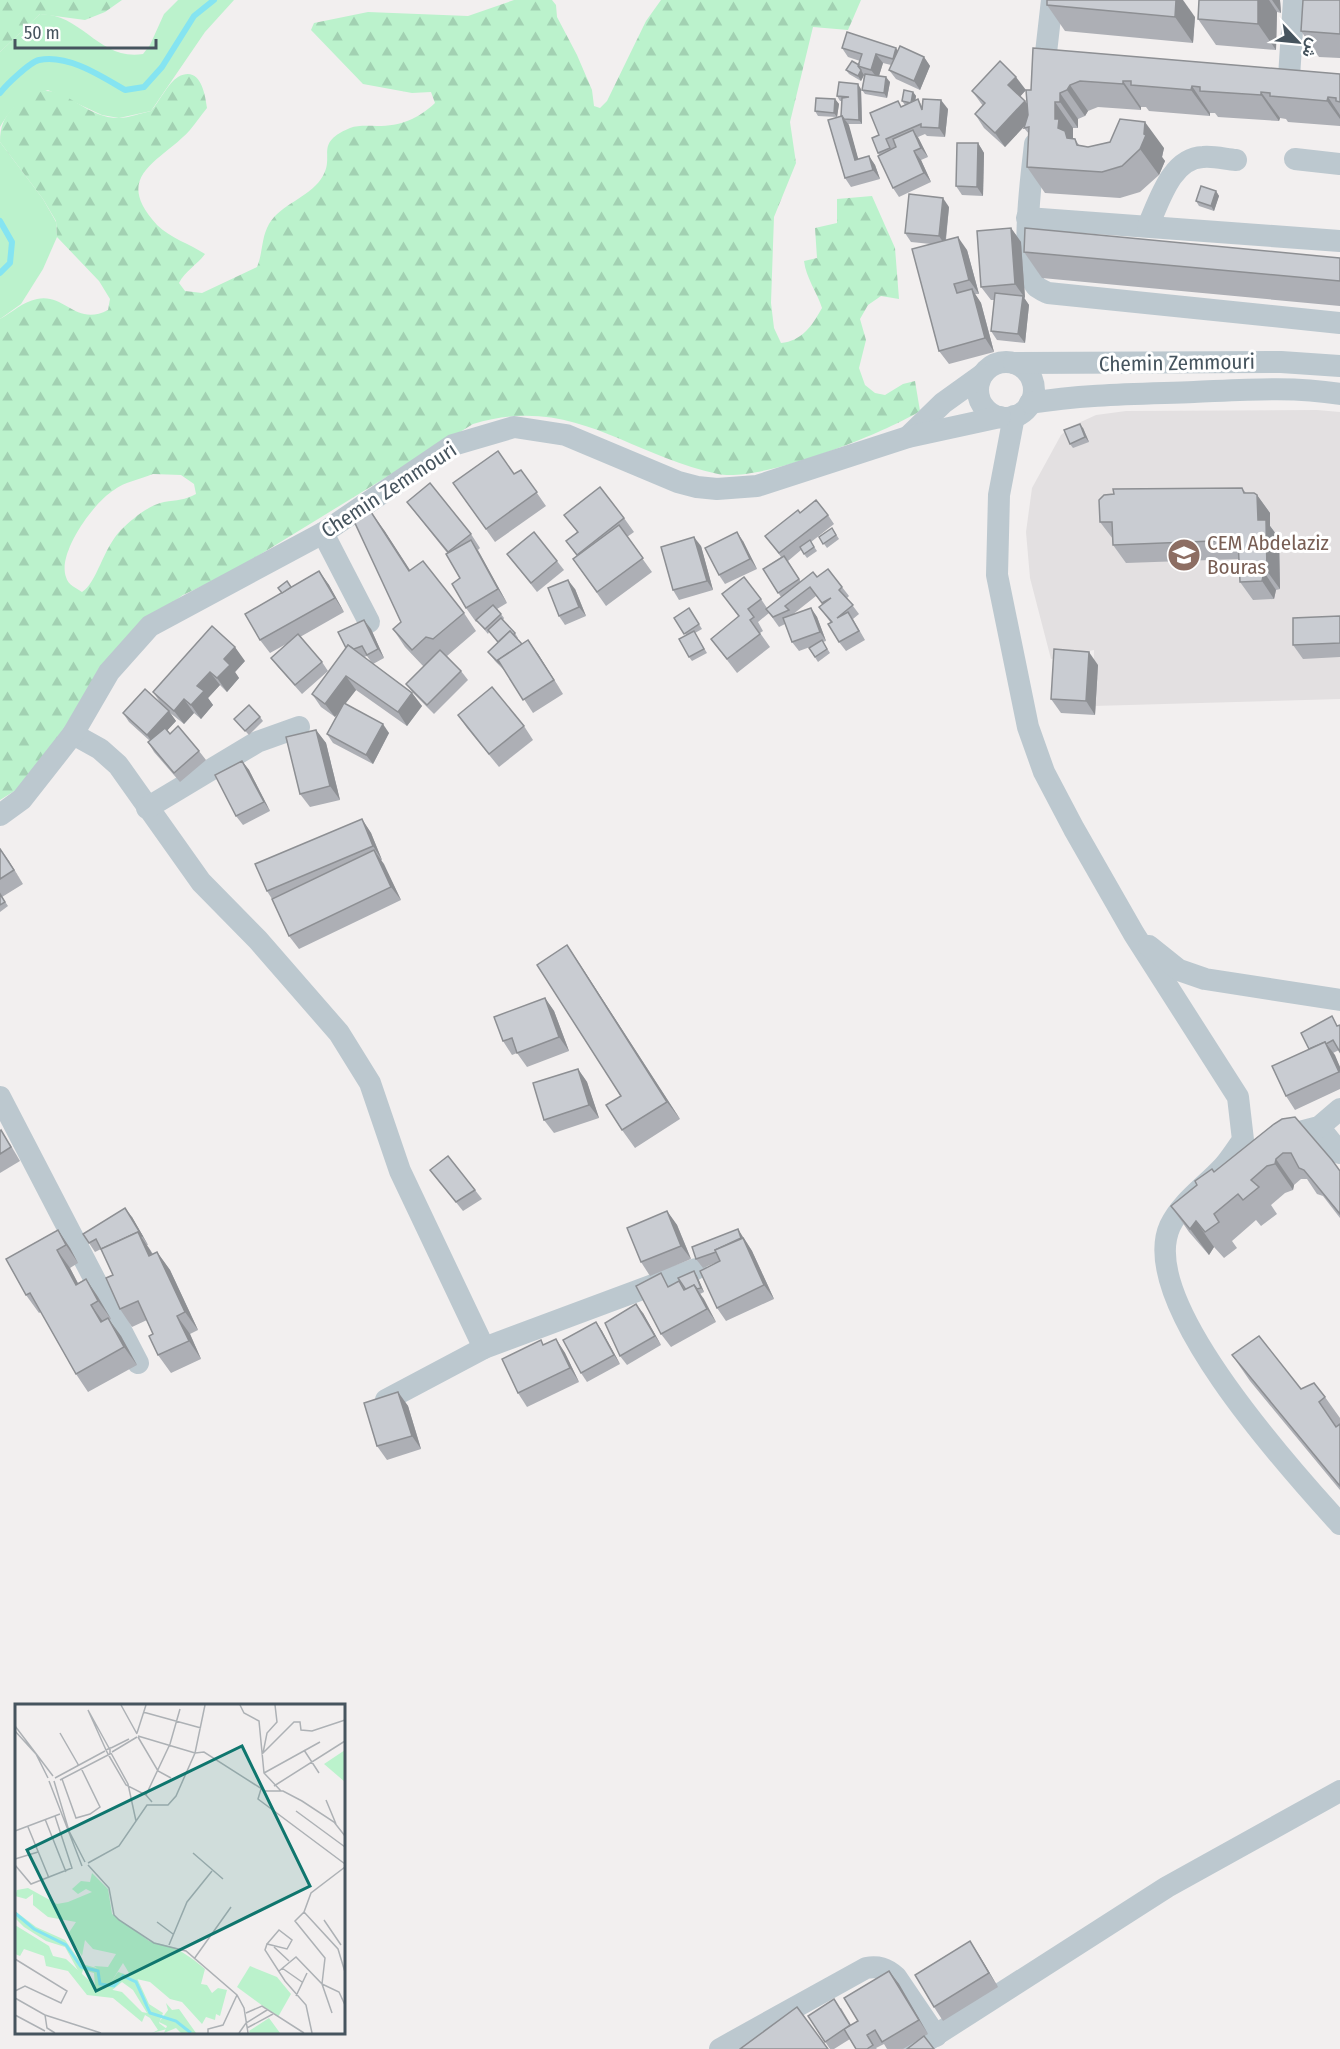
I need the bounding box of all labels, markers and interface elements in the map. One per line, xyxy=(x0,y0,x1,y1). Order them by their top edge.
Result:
scale bar xyxy=(15,12,156,50)
north arrow xyxy=(1268,12,1328,72)
text: 50 m xyxy=(24,22,60,44)
text: ش xyxy=(1298,36,1324,61)
street label: Chemin Zemmouri xyxy=(1099,349,1255,377)
street label: Chemin Zemmouri xyxy=(316,437,462,543)
place label: CEM Abdelaziz Bouras xyxy=(1207,530,1329,580)
school or university icon: CEM Abdelaziz Bouras xyxy=(1166,537,1202,573)
inset map xyxy=(15,1704,345,2034)

